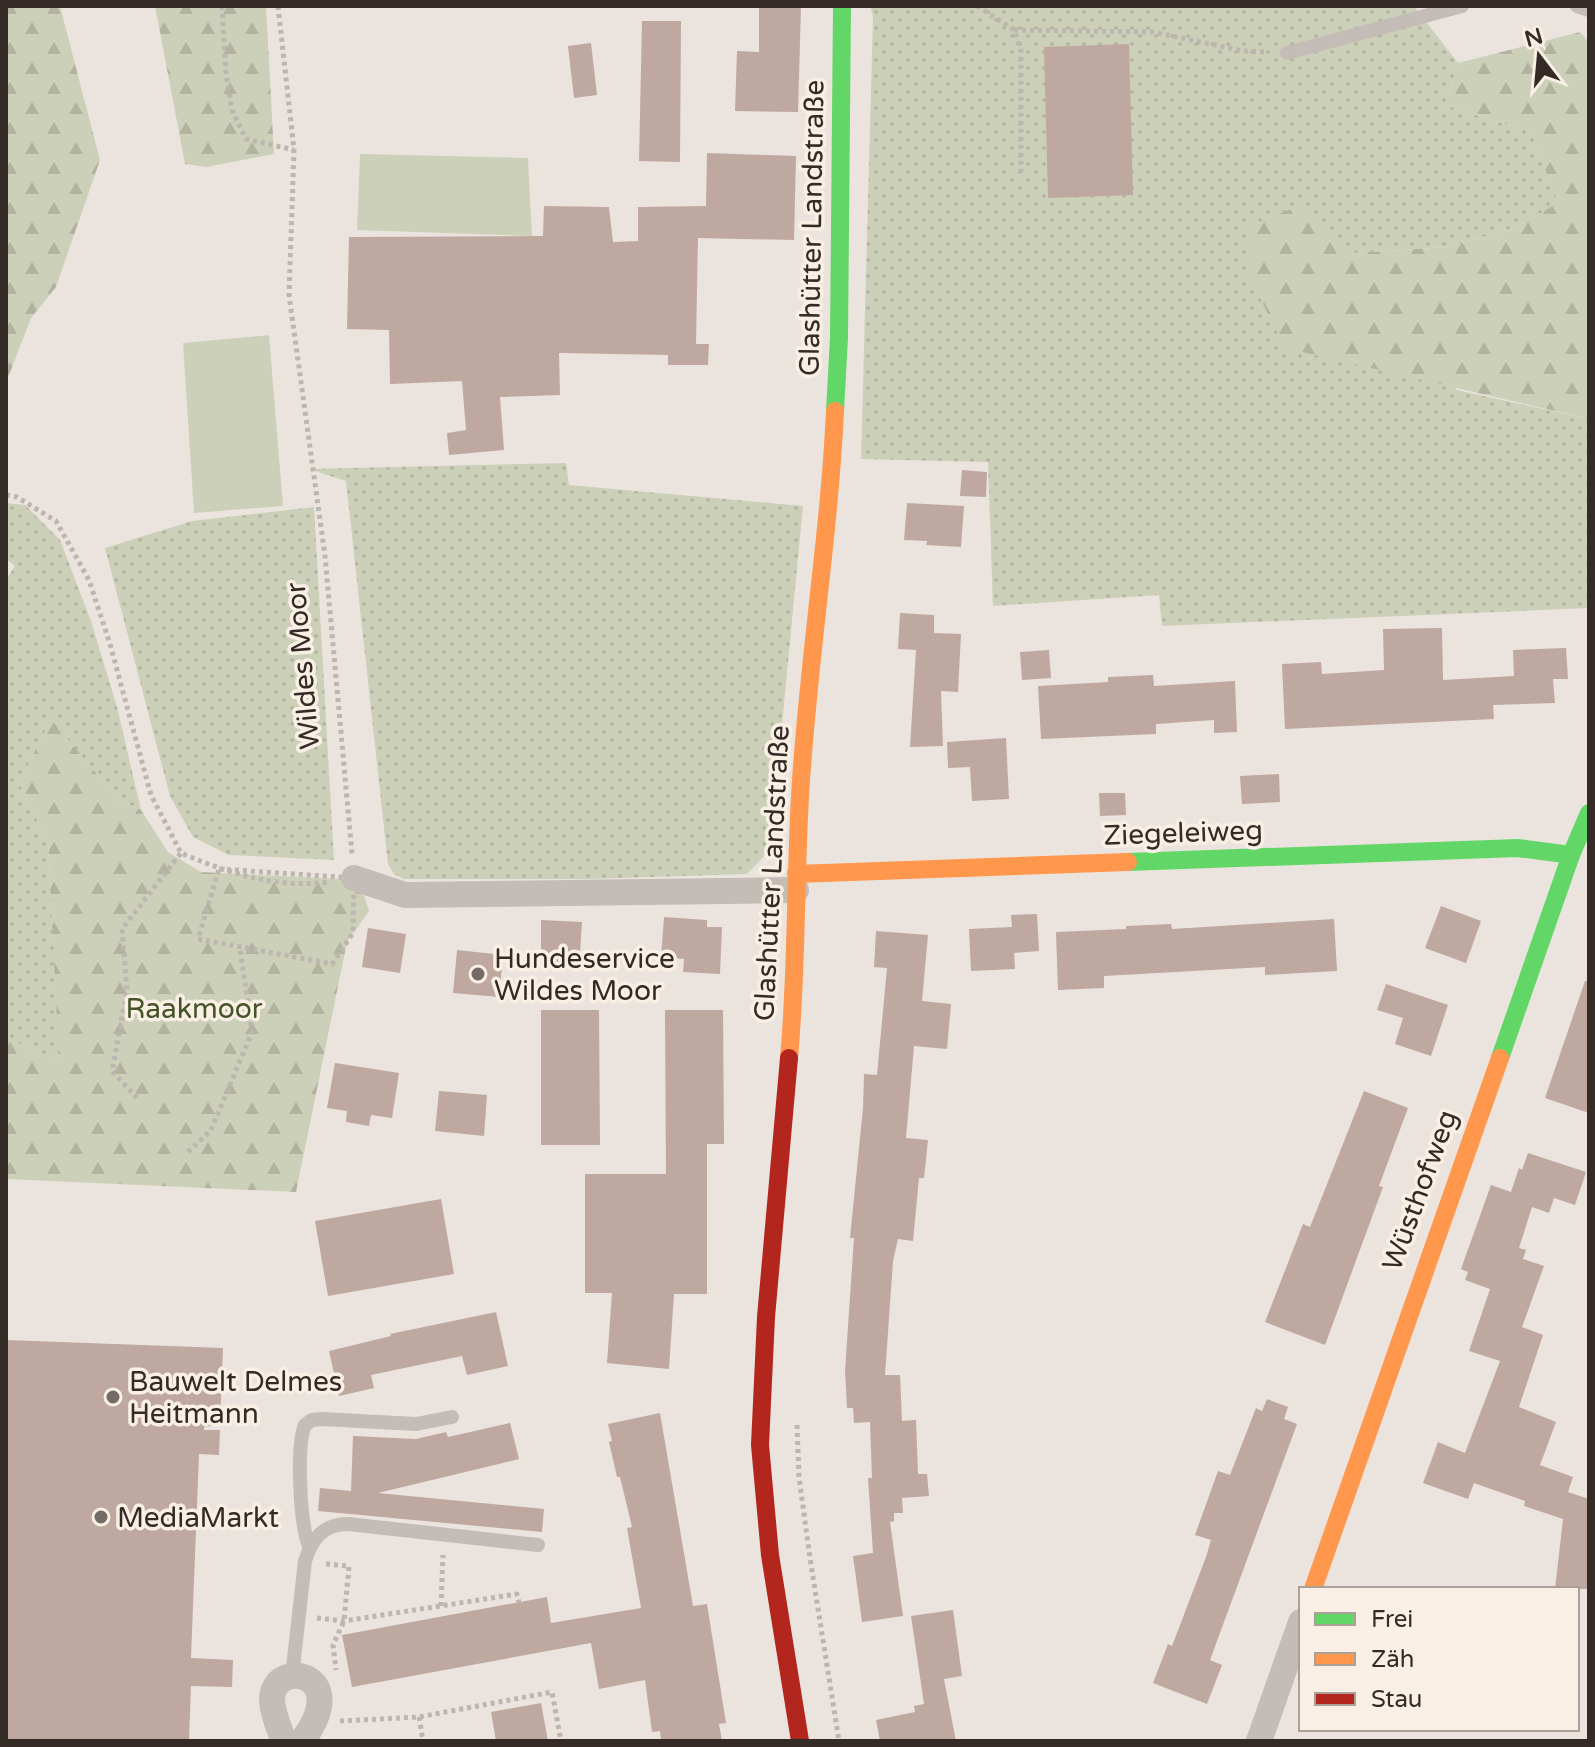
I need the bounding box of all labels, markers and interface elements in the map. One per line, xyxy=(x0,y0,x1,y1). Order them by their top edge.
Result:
north arrow xyxy=(1499,16,1579,96)
text: N xyxy=(1522,23,1546,53)
street label: Glashütter Landstraße xyxy=(792,80,832,376)
street label: Wildes Moor xyxy=(279,581,327,751)
street label: Glashütter Landstraße xyxy=(747,724,797,1022)
street label: Ziegeleiweg xyxy=(1103,813,1263,853)
place label: Hundeservice Wildes Moor xyxy=(494,942,675,1008)
marker: Hundeservice Wildes Moor xyxy=(469,965,487,983)
park label: Raakmoor xyxy=(125,992,263,1026)
street label: Wüsthofweg xyxy=(1375,1105,1465,1275)
place label: Bauwelt Delmes Heitmann xyxy=(129,1365,342,1431)
marker: Bauwelt Delmes Heitmann xyxy=(104,1388,122,1406)
place label: MediaMarkt xyxy=(117,1501,279,1535)
marker: MediaMarkt xyxy=(92,1508,110,1526)
legend xyxy=(1299,1587,1579,1731)
text: Frei xyxy=(1371,1605,1413,1634)
text: Zäh xyxy=(1371,1645,1414,1674)
text: Stau xyxy=(1371,1685,1422,1714)

